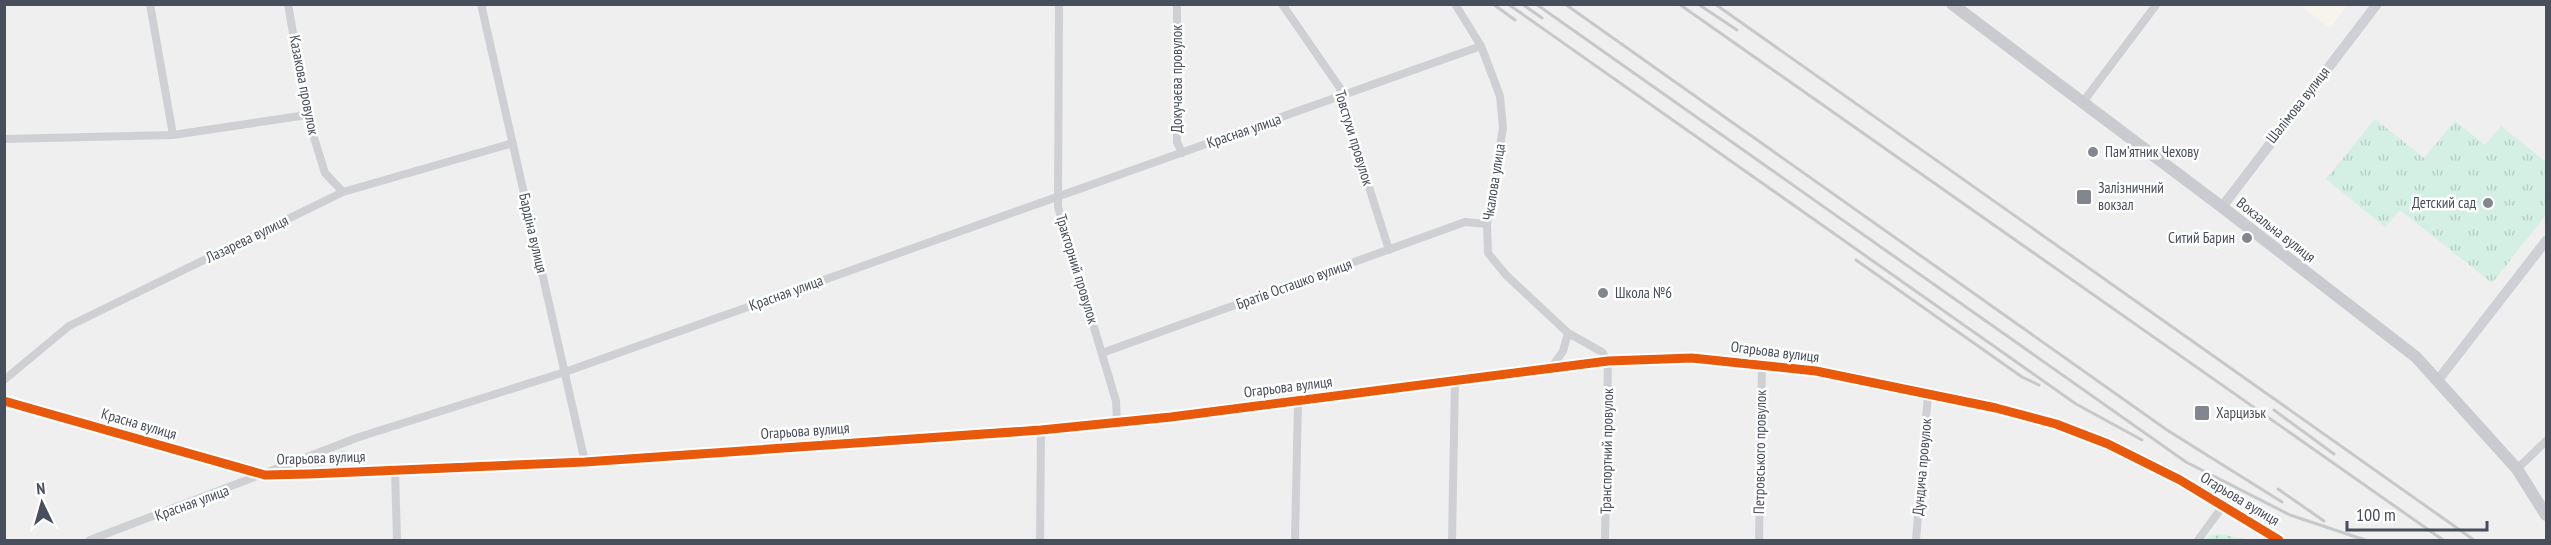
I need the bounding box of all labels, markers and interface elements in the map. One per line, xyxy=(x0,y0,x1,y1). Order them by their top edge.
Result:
street label: Докучаєва провулок xyxy=(1167,25,1186,133)
street label: Казакова провулок xyxy=(285,33,324,137)
street label: Шалімова вулиця xyxy=(2262,62,2334,147)
street label: Товстухи провулок xyxy=(1331,88,1378,188)
street label: Красная улица xyxy=(1204,109,1284,152)
street label: Чкалова улица xyxy=(1478,142,1509,222)
place label: Пам'ятник Чехову xyxy=(2105,142,2199,161)
marker: Пам'ятник Чехову xyxy=(2086,145,2100,159)
place label: Залізничний вокзал xyxy=(2098,178,2164,214)
marker: Залізничний вокзал xyxy=(2075,188,2093,206)
street label: Бардіна вулиця xyxy=(515,191,552,275)
street label: Вокзальна вулиця xyxy=(2233,193,2320,266)
place label: Детский сад xyxy=(2412,193,2476,212)
marker: Детский сад xyxy=(2481,196,2495,210)
street label: Лазарева вулиця xyxy=(202,210,291,267)
street label: Тракторний провулок xyxy=(1052,212,1103,326)
place label: Ситий Барин xyxy=(2168,228,2235,247)
marker: Ситий Барин xyxy=(2240,231,2254,245)
street label: Братів Осташко вулиця xyxy=(1233,254,1354,313)
street label: Красная улица xyxy=(746,270,825,315)
place label: Школа №6 xyxy=(1615,283,1672,302)
marker: Школа №6 xyxy=(1596,286,1610,300)
street label: Огарьова вулиця xyxy=(1730,337,1821,366)
street label: Огарьова вулиця xyxy=(1243,372,1333,401)
street label: Транспортний провулок xyxy=(1596,388,1617,514)
street label: Петровського провулок xyxy=(1749,389,1770,514)
place label: Харцизьк xyxy=(2216,403,2266,422)
street label: Красна вулиця xyxy=(99,404,179,443)
marker: Харцизьк xyxy=(2193,404,2211,422)
street label: Дундича провулок xyxy=(1908,417,1935,516)
street label: Огарьова вулиця xyxy=(760,418,850,443)
street label: Огарьова вулиця xyxy=(276,446,366,469)
street label: Огарьова вулиця xyxy=(2197,467,2283,530)
north arrow xyxy=(12,473,72,533)
text: N xyxy=(36,478,46,498)
street label: Красная улица xyxy=(152,480,231,525)
scale bar xyxy=(2347,494,2486,532)
text: 100 m xyxy=(2356,503,2396,526)

